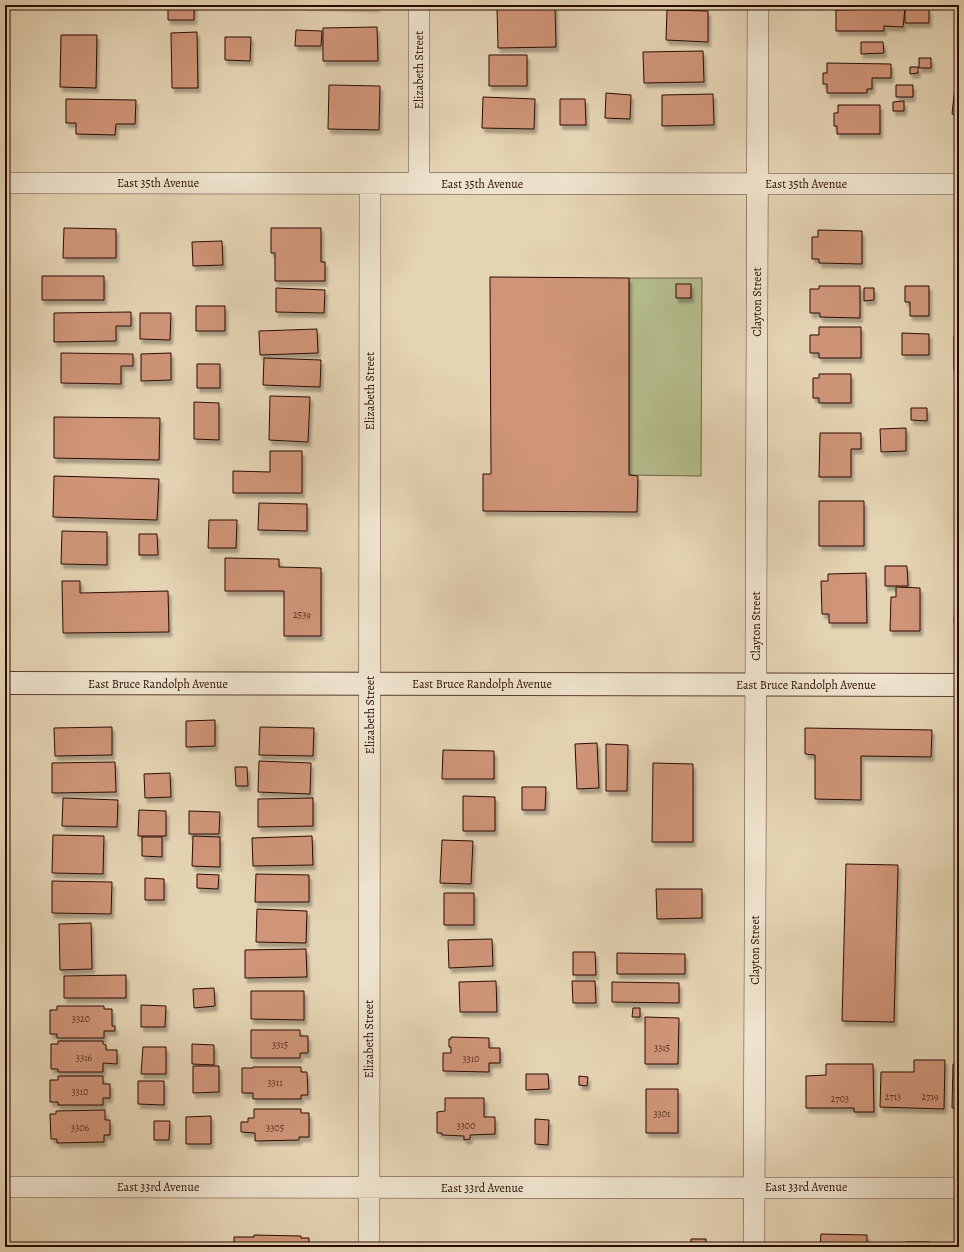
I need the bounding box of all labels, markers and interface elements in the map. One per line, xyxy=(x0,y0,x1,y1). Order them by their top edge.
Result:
street label: Elizabeth Street xyxy=(411,31,427,109)
street label: East 35th Avenue xyxy=(117,175,199,191)
street label: East 35th Avenue xyxy=(441,176,523,192)
street label: East 35th Avenue xyxy=(765,176,847,192)
street label: Clayton Street xyxy=(749,267,765,337)
street label: Elizabeth Street xyxy=(362,352,378,430)
street label: Clayton Street xyxy=(748,591,764,661)
house number: 2539 xyxy=(293,608,311,621)
street label: East Bruce Randolph Avenue xyxy=(88,676,228,692)
street label: Elizabeth Street xyxy=(362,676,378,754)
street label: East Bruce Randolph Avenue xyxy=(412,676,552,692)
street label: East Bruce Randolph Avenue xyxy=(736,677,876,693)
street label: Clayton Street xyxy=(747,915,763,985)
street label: Elizabeth Street xyxy=(361,1000,377,1078)
house number: 3320 xyxy=(72,1012,90,1025)
house number: 3315 xyxy=(272,1038,288,1051)
house number: 3315 xyxy=(654,1041,670,1054)
house number: 3316 xyxy=(76,1051,93,1064)
house number: 3310 xyxy=(462,1052,480,1065)
house number: 3311 xyxy=(267,1076,283,1089)
house number: 3310 xyxy=(71,1085,89,1098)
house number: 2713 xyxy=(885,1090,901,1103)
house number: 2719 xyxy=(922,1090,939,1103)
house number: 2703 xyxy=(831,1092,849,1105)
house number: 3301 xyxy=(653,1107,671,1120)
house number: 3300 xyxy=(457,1119,475,1132)
house number: 3306 xyxy=(71,1121,90,1134)
house number: 3305 xyxy=(266,1121,284,1134)
street label: East 33rd Avenue xyxy=(117,1179,199,1195)
street label: East 33rd Avenue xyxy=(765,1179,847,1195)
street label: East 33rd Avenue xyxy=(441,1180,523,1196)

